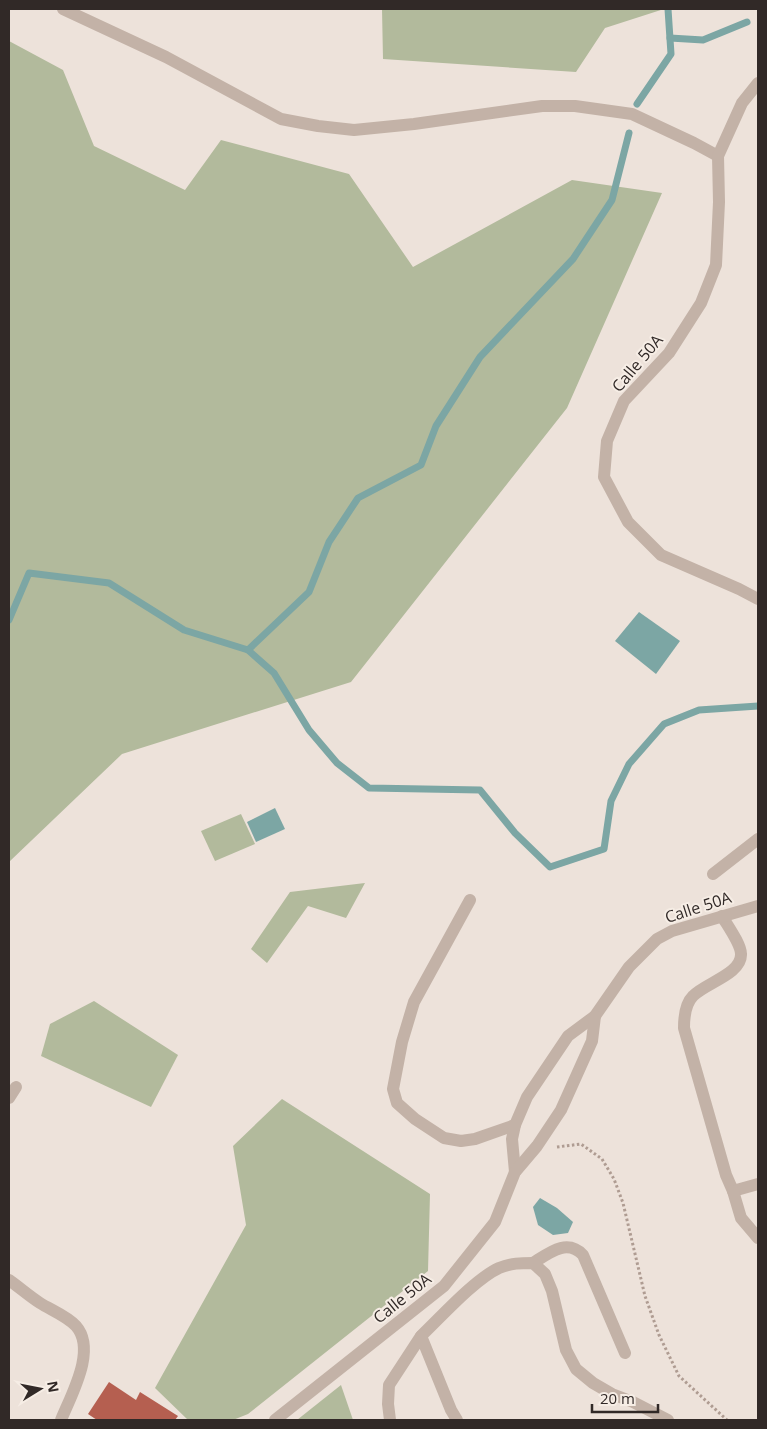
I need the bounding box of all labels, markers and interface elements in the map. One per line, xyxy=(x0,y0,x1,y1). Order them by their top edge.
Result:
street label: Calle 50A xyxy=(607,329,668,396)
street label: Calle 50A xyxy=(662,886,735,928)
street label: Calle 50A xyxy=(368,1267,436,1328)
north arrow xyxy=(15,1364,65,1414)
text: N xyxy=(43,1379,64,1394)
scale bar xyxy=(592,1382,658,1414)
text: 20 m xyxy=(600,1388,635,1408)

